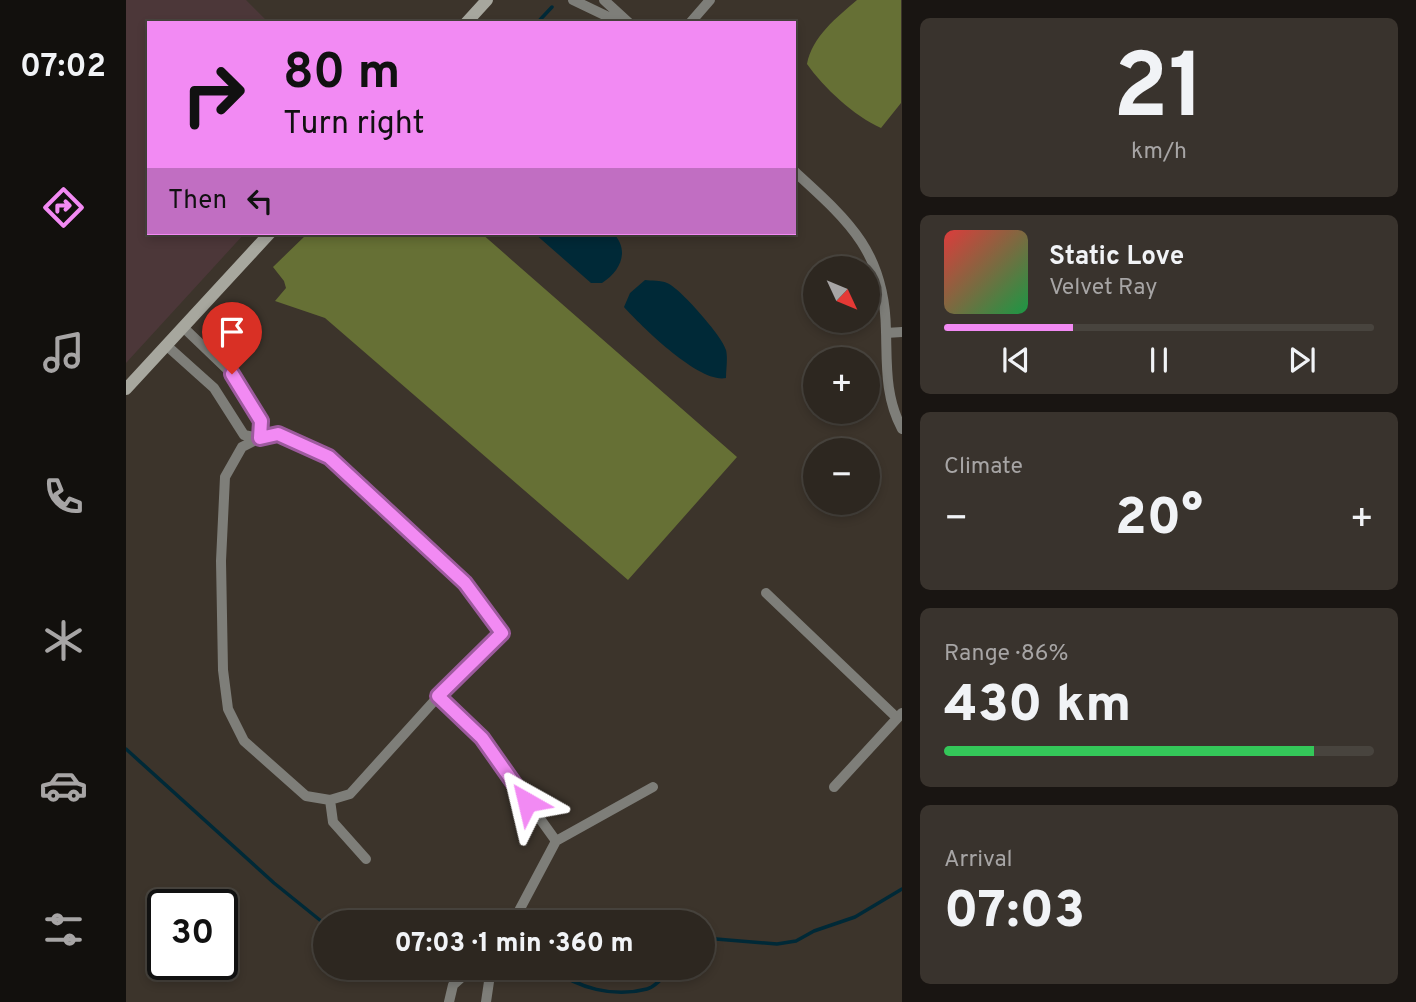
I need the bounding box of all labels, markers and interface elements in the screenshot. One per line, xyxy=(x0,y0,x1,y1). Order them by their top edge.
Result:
text: 21 xyxy=(1113,35,1205,150)
text: 80 m xyxy=(283,44,400,106)
text: 07:02 xyxy=(20,48,106,88)
icon: right xyxy=(168,49,259,140)
text: Turn right xyxy=(283,105,425,145)
text: km/h xyxy=(1131,138,1187,167)
icon: left xyxy=(241,182,279,220)
icon: directions xyxy=(39,183,88,232)
text: Then xyxy=(168,185,227,218)
text: Static Love xyxy=(1049,241,1184,274)
north arrow xyxy=(803,256,880,332)
map controls xyxy=(803,256,880,515)
text: Velvet Ray xyxy=(1049,274,1157,303)
pin xyxy=(202,302,262,374)
icon: arrive xyxy=(213,313,251,351)
icon: music xyxy=(39,328,88,377)
icon: previous xyxy=(997,341,1035,379)
icon: pause xyxy=(1140,341,1178,379)
icon: next xyxy=(1283,341,1321,379)
button: + xyxy=(803,347,880,424)
button: − xyxy=(803,438,880,515)
text: Climate xyxy=(944,453,1023,482)
icon: phone xyxy=(39,472,88,521)
text: 20° xyxy=(1115,487,1203,553)
text: − xyxy=(944,496,969,545)
text: + xyxy=(1349,496,1374,545)
icon: climate xyxy=(39,616,88,665)
text: Range · 86% xyxy=(944,640,1069,669)
text: 430 km xyxy=(944,674,1131,740)
icon: car xyxy=(39,761,88,810)
position arrow xyxy=(490,765,564,839)
text: Arrival xyxy=(944,846,1013,875)
text: 07:03 xyxy=(944,880,1085,946)
speed limit sign: 30 xyxy=(147,889,238,980)
icon: filters xyxy=(39,905,88,954)
text: 07:03 · 1 min · 360 m xyxy=(394,928,634,961)

